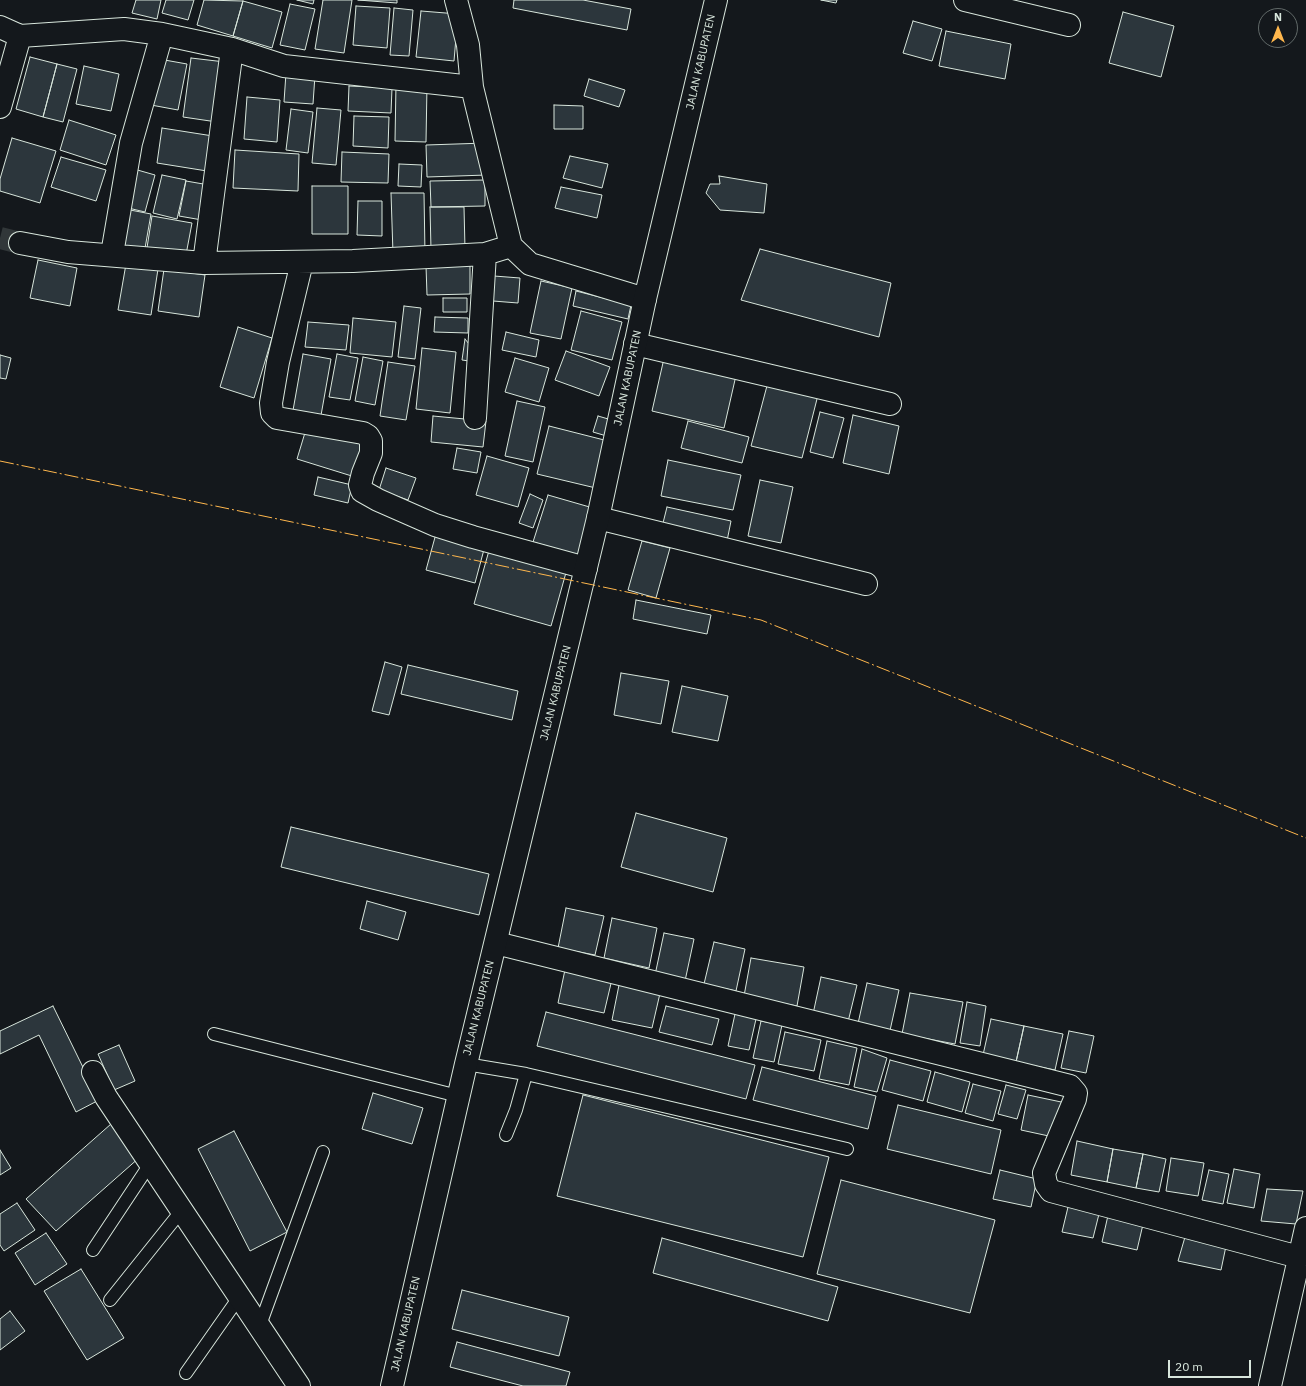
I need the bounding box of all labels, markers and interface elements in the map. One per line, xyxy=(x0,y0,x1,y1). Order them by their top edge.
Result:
north arrow xyxy=(1258,8,1298,48)
text: N xyxy=(1274,10,1282,24)
street label: JALAN KABUPATEN xyxy=(684,13,718,111)
street label: JALAN KABUPATEN xyxy=(611,329,645,427)
street label: JALAN KABUPATEN xyxy=(538,644,574,742)
street label: JALAN KABUPATEN xyxy=(461,959,497,1057)
street label: JALAN KABUPATEN xyxy=(389,1275,423,1373)
scale bar xyxy=(1170,1352,1253,1378)
text: 20 m xyxy=(1175,1359,1203,1374)

